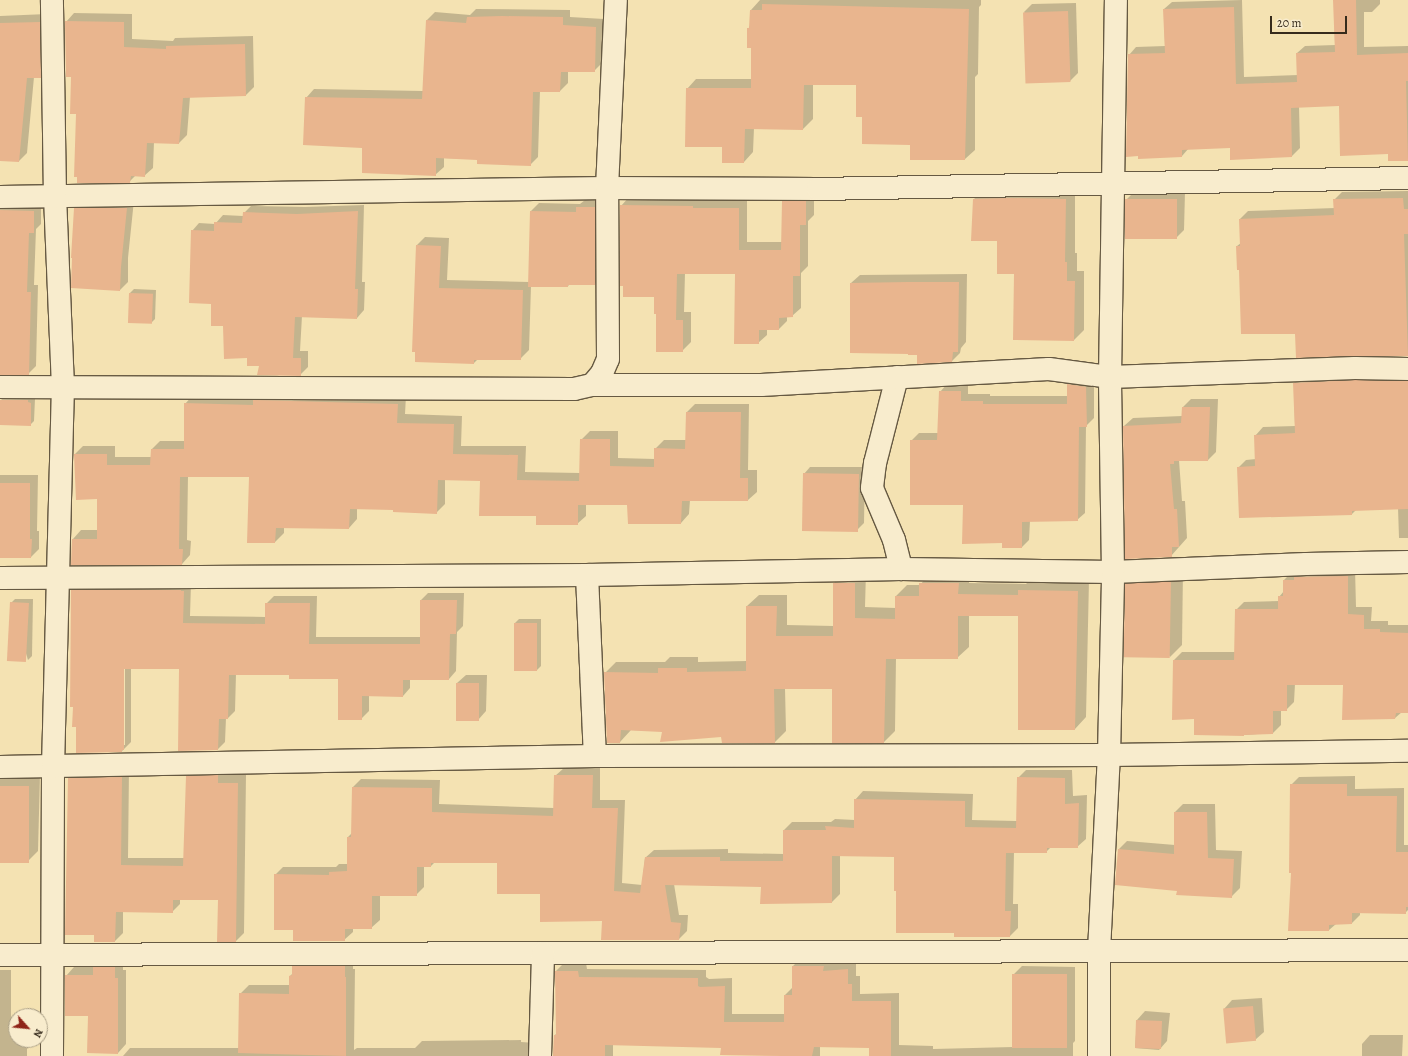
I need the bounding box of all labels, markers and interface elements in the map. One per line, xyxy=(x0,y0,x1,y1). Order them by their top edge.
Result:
scale bar xyxy=(1272,8,1349,34)
text: 20 m xyxy=(1277,15,1301,31)
north arrow xyxy=(8,1008,48,1048)
text: N xyxy=(30,1026,47,1040)

